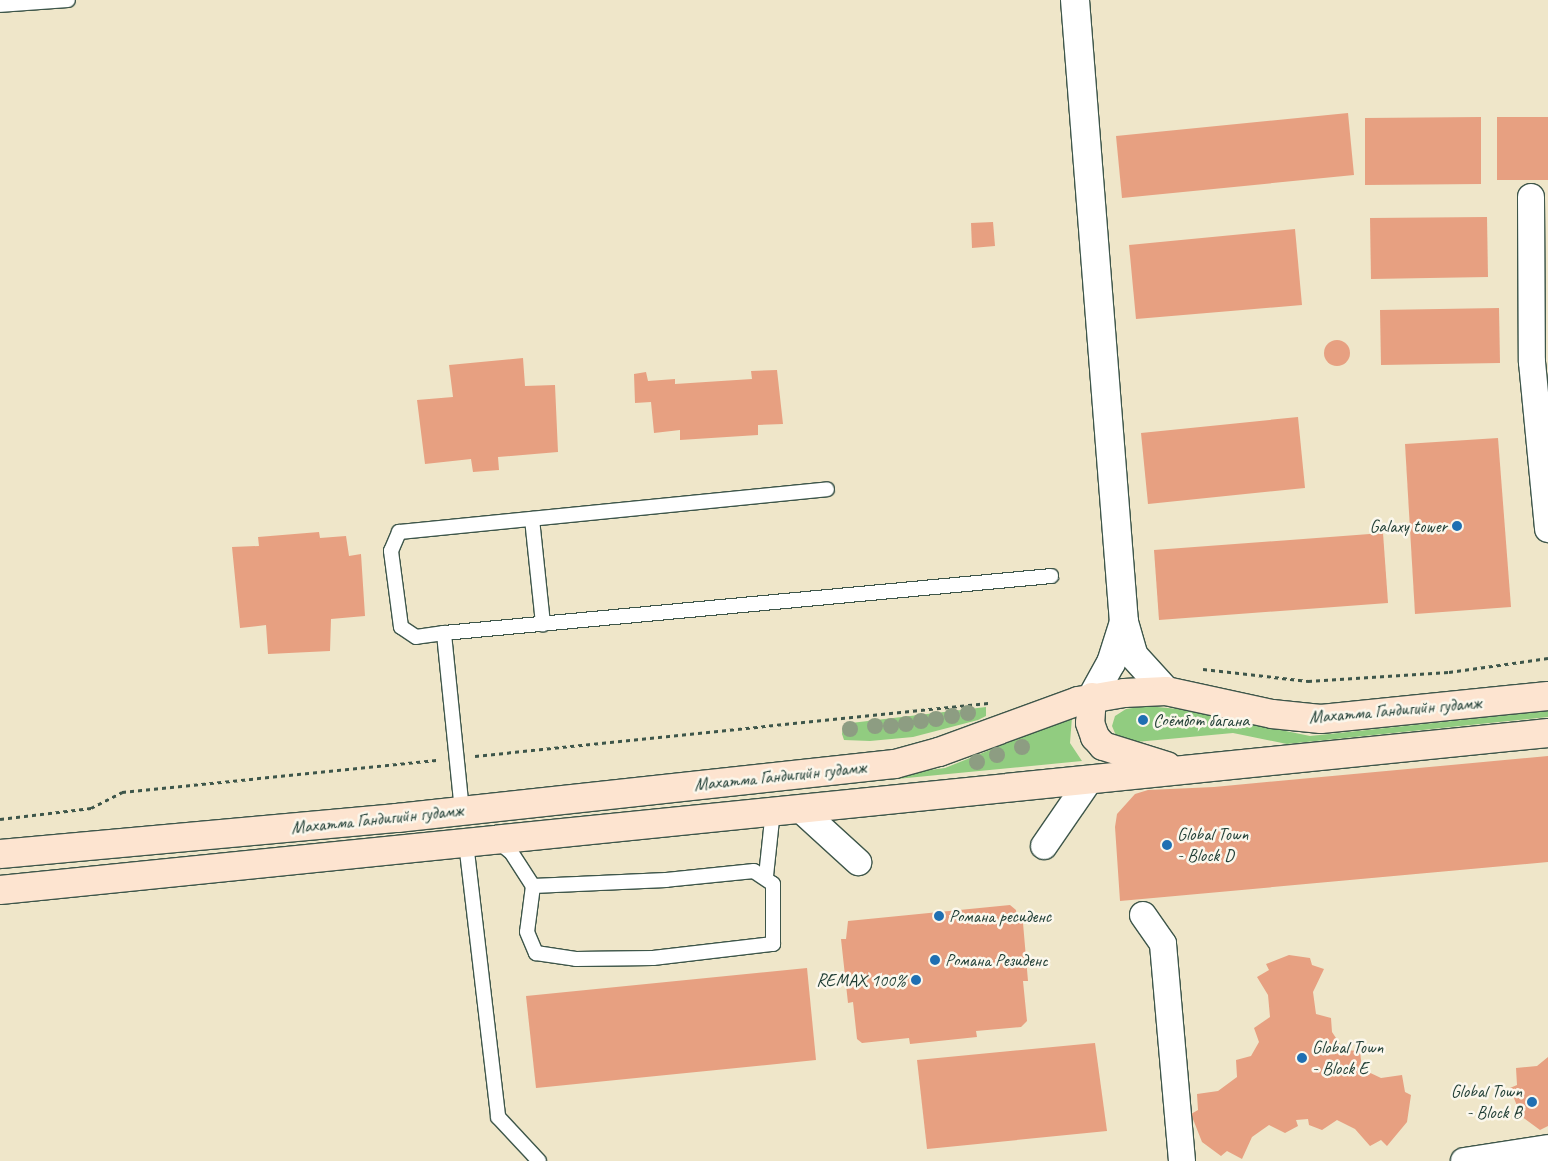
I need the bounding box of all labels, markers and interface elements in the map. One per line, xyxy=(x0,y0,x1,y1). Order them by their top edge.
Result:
place label: Galaxy tower xyxy=(1369,515,1447,537)
marker: Galaxy tower xyxy=(1451,520,1463,532)
street label: Махатма Гандигийн гудамж xyxy=(1308,692,1482,728)
place label: Соёмбот багана xyxy=(1153,709,1249,731)
marker: Соёмбот багана xyxy=(1137,714,1149,726)
street label: Махатма Гандигийн гудамж xyxy=(693,756,867,796)
street label: Махатма Гандигийн гудамж xyxy=(290,799,464,839)
place label: Global Town - Block D xyxy=(1177,824,1248,866)
marker: Global Town - Block D xyxy=(1161,839,1173,851)
place label: Романа ресиденс xyxy=(949,905,1051,927)
marker: Романа ресиденс xyxy=(933,910,945,922)
place label: Романа Резиденс xyxy=(945,949,1047,971)
marker: Романа Резиденс xyxy=(929,954,941,966)
place label: REMAX 100% xyxy=(816,969,906,991)
marker: REMAX 100% xyxy=(910,974,922,986)
place label: Global Town - Block E xyxy=(1312,1037,1383,1080)
marker: Global Town - Block E xyxy=(1296,1052,1308,1064)
place label: Global Town - Block B xyxy=(1451,1081,1522,1124)
marker: Global Town - Block B xyxy=(1526,1096,1538,1108)

